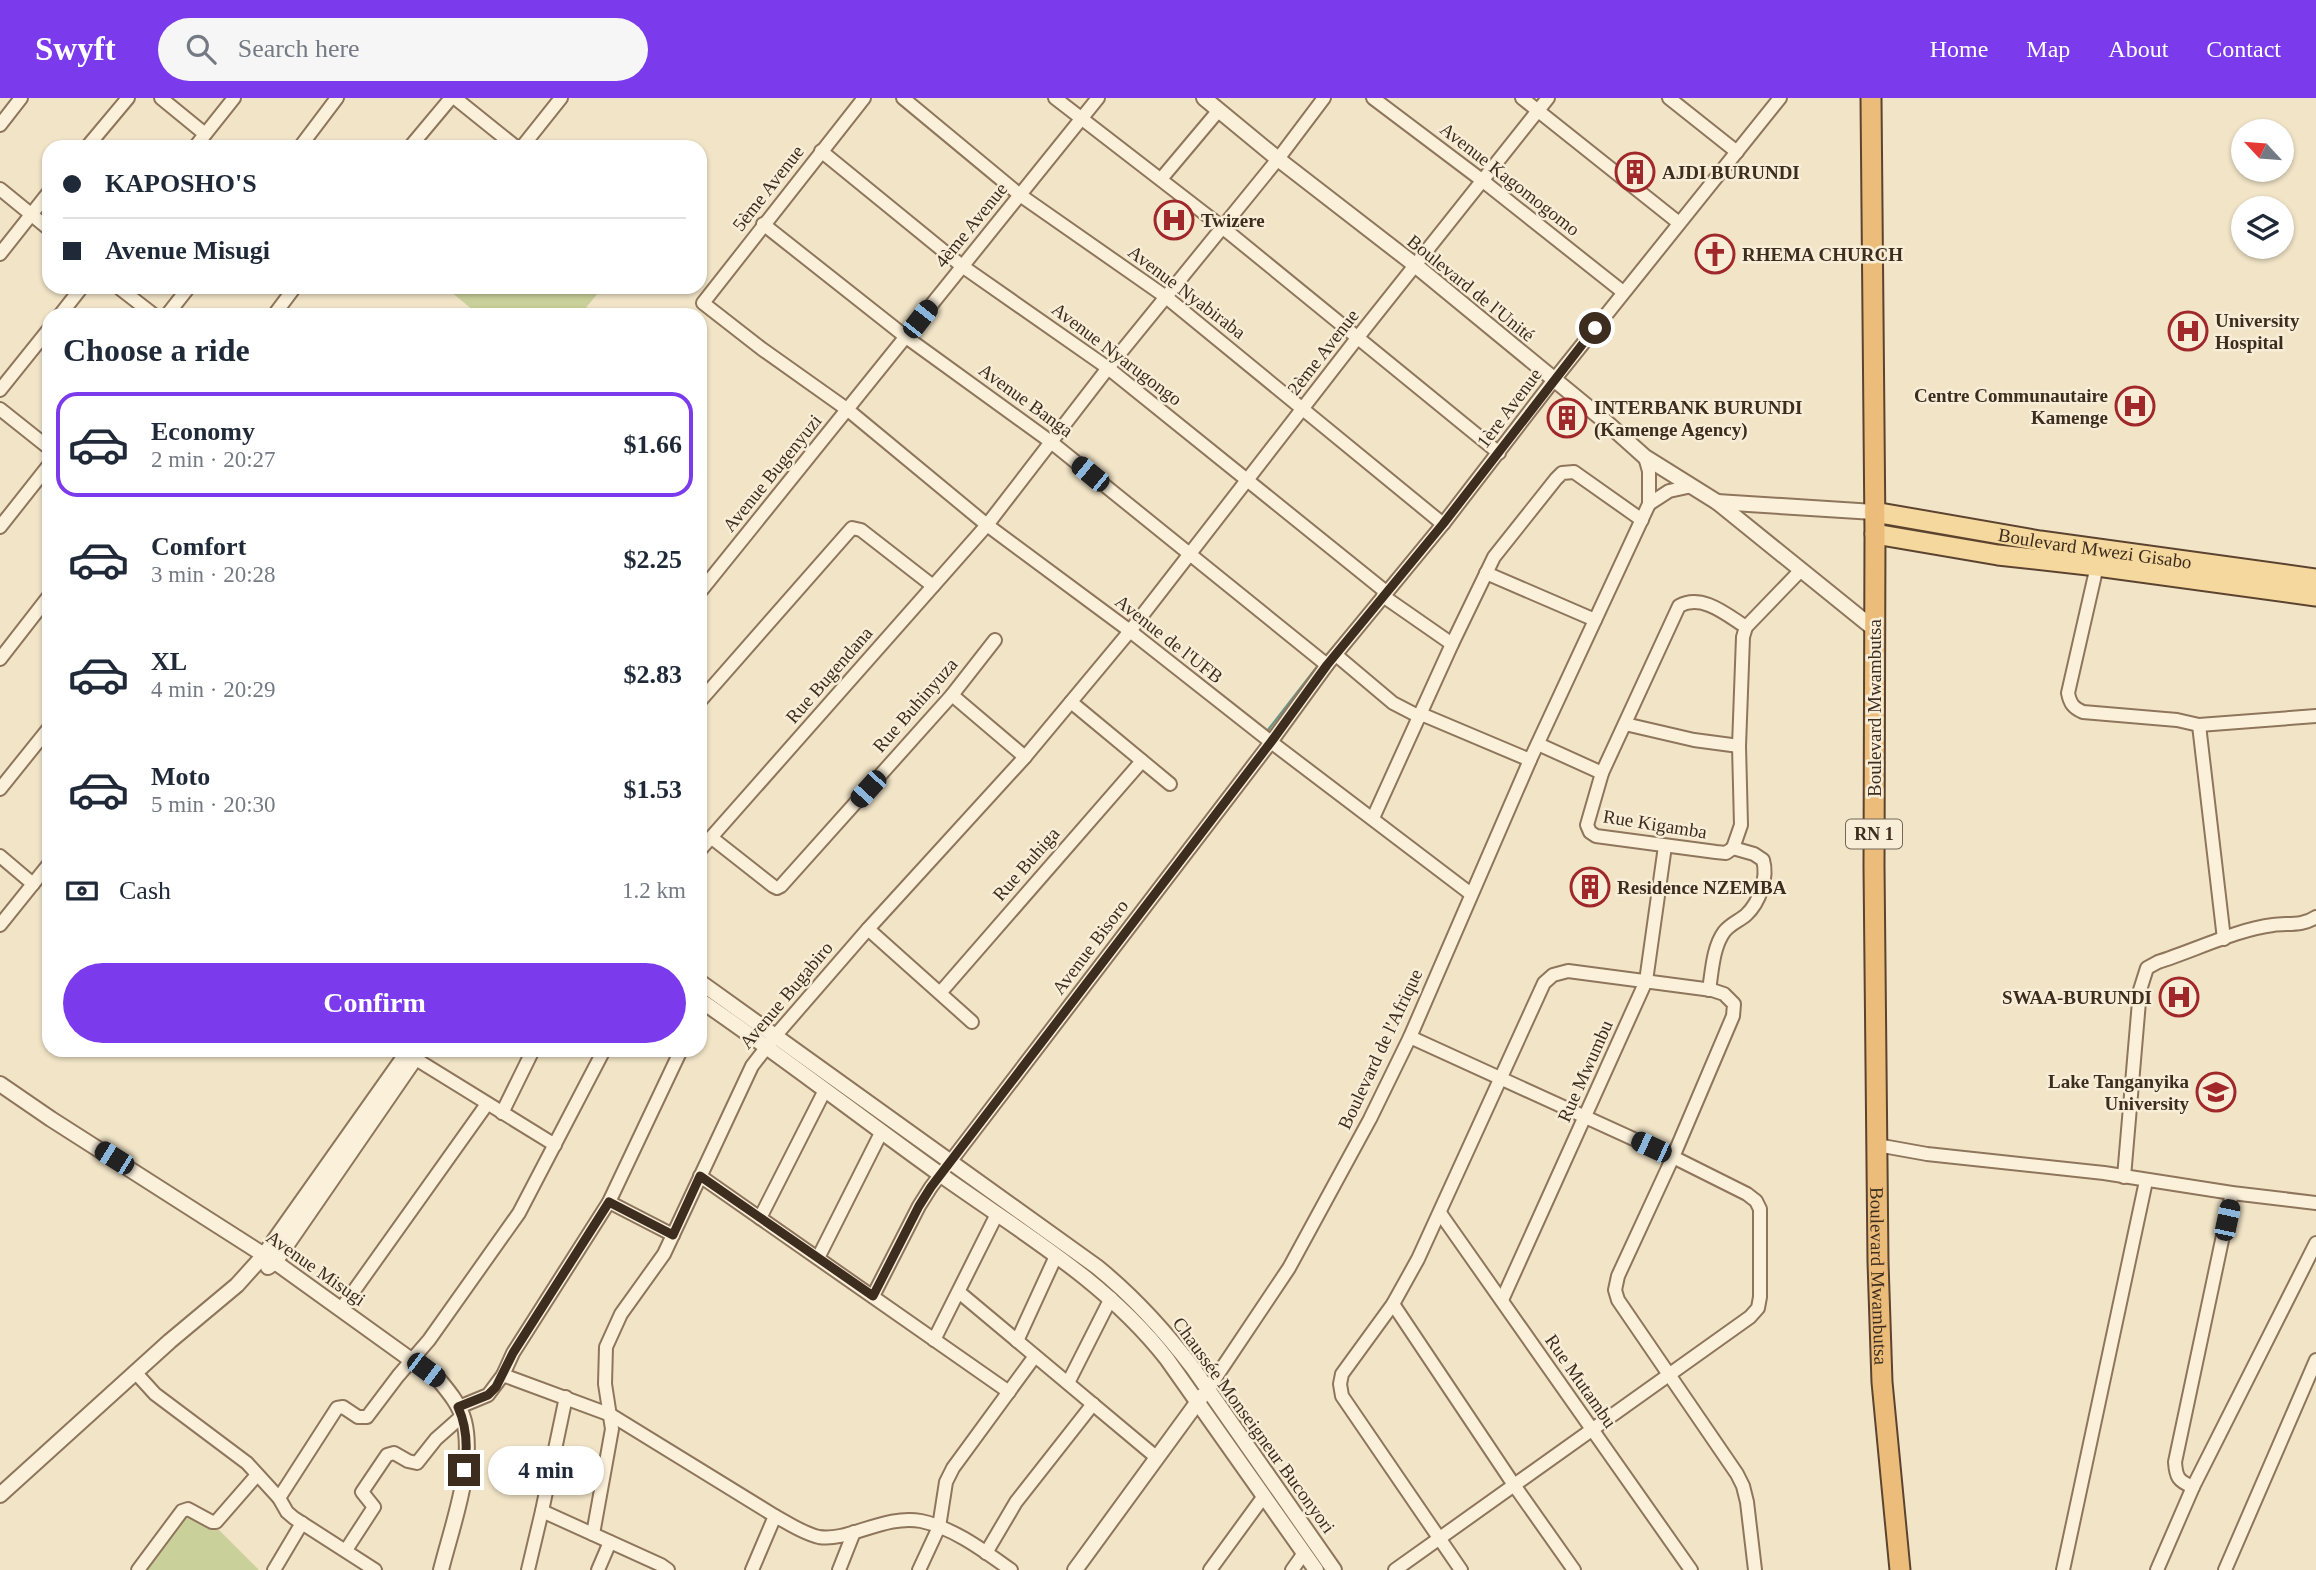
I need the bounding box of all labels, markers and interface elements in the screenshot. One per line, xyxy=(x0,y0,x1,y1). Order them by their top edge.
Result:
search box xyxy=(158,18,648,81)
icon: search xyxy=(182,30,220,68)
text: Swyft xyxy=(35,31,116,67)
text: Search here xyxy=(238,34,360,63)
text: Home xyxy=(1930,36,1988,62)
text: Map xyxy=(2026,36,2070,62)
text: About xyxy=(2108,36,2168,62)
text: Contact xyxy=(2206,36,2281,62)
street label: Avenue Kagomogomo xyxy=(1436,118,1584,240)
north arrow xyxy=(2231,119,2294,182)
map controls xyxy=(2231,119,2294,259)
street label: 5ème Avenue xyxy=(728,141,808,235)
building icon: AJDI BURUNDI xyxy=(1614,151,1656,193)
place label: AJDI BURUNDI xyxy=(1662,162,1800,183)
text: KAPOSHO'S xyxy=(105,169,257,198)
street label: 4ème Avenue xyxy=(931,179,1011,271)
button: layers xyxy=(2231,196,2294,259)
hospital icon: Twizere xyxy=(1153,199,1195,241)
place label: Twizere xyxy=(1201,210,1265,231)
street label: Boulevard de l'Unité xyxy=(1403,230,1539,346)
church icon: RHEMA CHURCH xyxy=(1694,233,1736,275)
text: Avenue Misugi xyxy=(105,236,270,265)
street label: Avenue Nyabiraba xyxy=(1124,241,1250,343)
place label: RHEMA CHURCH xyxy=(1742,244,1903,265)
car xyxy=(899,296,942,342)
street label: Avenue Nyarugongo xyxy=(1048,298,1186,410)
street label: 2ème Avenue xyxy=(1283,305,1363,399)
hospital icon: University Hospital xyxy=(2167,310,2209,352)
place label: University Hospital xyxy=(2215,310,2300,353)
route start xyxy=(1579,312,1611,344)
text: Choose a ride xyxy=(63,332,250,368)
street label: Avenue Banga xyxy=(975,359,1078,441)
street label: 1ère Avenue xyxy=(1472,364,1546,452)
place label: Centre Communautaire Kamenge xyxy=(1914,385,2108,428)
hospital icon: Centre Communautaire Kamenge xyxy=(2114,385,2156,427)
building icon: INTERBANK BURUNDI (Kamenge Agency) xyxy=(1546,397,1588,439)
place label: INTERBANK BURUNDI (Kamenge Agency) xyxy=(1594,397,1803,441)
street label: Avenue Bugenyuzi xyxy=(718,410,826,536)
icon: car xyxy=(67,413,130,476)
text: Economy xyxy=(151,417,255,446)
text: $1.66 xyxy=(624,430,682,459)
text: 2 min · 20:27 xyxy=(151,447,276,472)
car xyxy=(1068,453,1113,495)
street label: Boulevard Mwezi Gisabo xyxy=(1997,523,2193,572)
icon: car xyxy=(67,528,130,591)
text: Comfort xyxy=(151,532,246,561)
text: $2.25 xyxy=(624,545,682,574)
text: 3 min · 20:28 xyxy=(151,562,276,587)
street label: Avenue de l'UFB xyxy=(1111,590,1227,688)
street label: Boulevard Mwambutsa xyxy=(1864,619,1885,797)
street label: Rue Bugendana xyxy=(781,622,877,727)
icon: car xyxy=(67,643,130,706)
text: XL xyxy=(151,647,187,676)
street label: Rue Buhinyuza xyxy=(868,653,962,756)
text: $2.83 xyxy=(624,660,682,689)
text: 4 min · 20:29 xyxy=(151,677,276,702)
icon: car xyxy=(67,758,130,821)
text: Moto xyxy=(151,762,210,791)
car xyxy=(847,766,890,812)
text: $1.53 xyxy=(624,775,682,804)
text: 5 min · 20:30 xyxy=(151,792,276,817)
street label: Rue Kigamba xyxy=(1601,805,1709,843)
road number: RN 1 xyxy=(1846,820,1902,848)
street label: Rue Buhiga xyxy=(988,823,1064,905)
building icon: Residence NZEMBA xyxy=(1569,866,1611,908)
icon: cash xyxy=(63,872,101,910)
text: Cash xyxy=(119,876,171,905)
place label: Residence NZEMBA xyxy=(1617,877,1787,898)
text: 1.2 km xyxy=(622,878,686,903)
street label: Avenue Bisoro xyxy=(1048,896,1132,998)
street label: Avenue Bugabiro xyxy=(735,937,837,1053)
button: Confirm xyxy=(63,963,686,1043)
street label: Boulevard de l'Afrique xyxy=(1334,966,1426,1132)
hospital icon: SWAA-BURUNDI xyxy=(2158,976,2200,1018)
place label: SWAA-BURUNDI xyxy=(2002,987,2152,1008)
street label: Rue Mwumbu xyxy=(1553,1016,1617,1125)
place label: Lake Tanganyika University xyxy=(2048,1071,2189,1114)
school or university icon: Lake Tanganyika University xyxy=(2195,1071,2237,1113)
car xyxy=(1628,1129,1675,1165)
car xyxy=(91,1138,138,1178)
street label: Boulevard Mwambutsa xyxy=(1867,1187,1892,1366)
car xyxy=(2213,1197,2242,1243)
street label: Avenue Misugi xyxy=(262,1226,370,1310)
street label: Chaussée Monseigneur Buconyori xyxy=(1169,1313,1339,1537)
street label: Rue Mutambu xyxy=(1541,1330,1621,1432)
car xyxy=(403,1349,450,1391)
callout: 4 min xyxy=(489,1446,604,1494)
route end xyxy=(448,1454,480,1486)
text: 4 min xyxy=(518,1458,574,1483)

